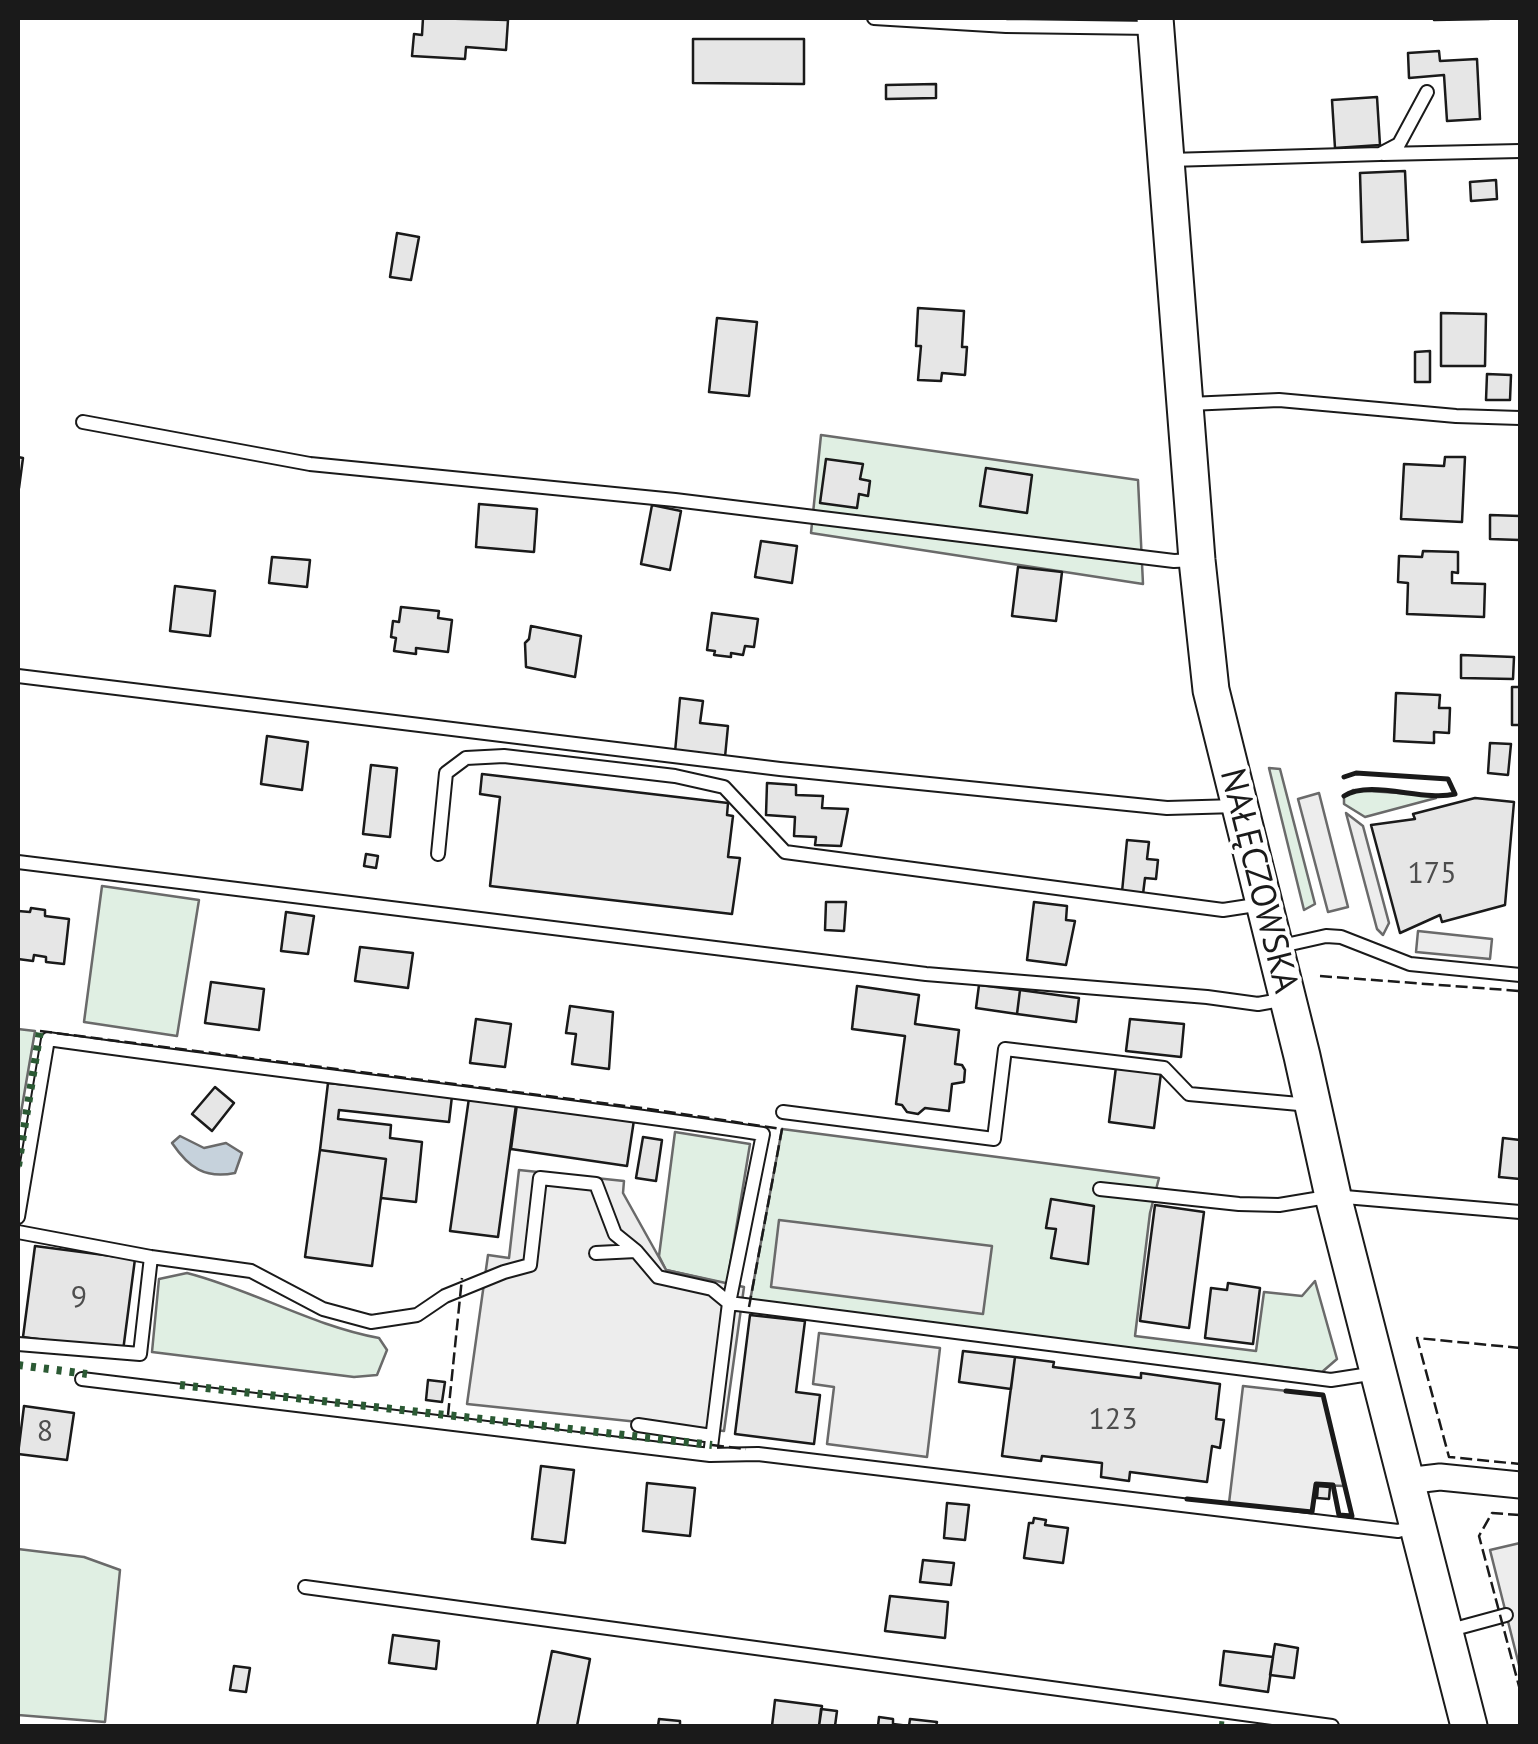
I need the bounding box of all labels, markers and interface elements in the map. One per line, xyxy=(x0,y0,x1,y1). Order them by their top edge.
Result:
street label: NAŁĘCZOWSKA xyxy=(1210,764,1306,998)
house number: 175 xyxy=(1407,856,1457,892)
house number: 9 xyxy=(71,1280,87,1316)
house number: 123 xyxy=(1088,1402,1138,1438)
house number: 8 xyxy=(37,1414,53,1450)

